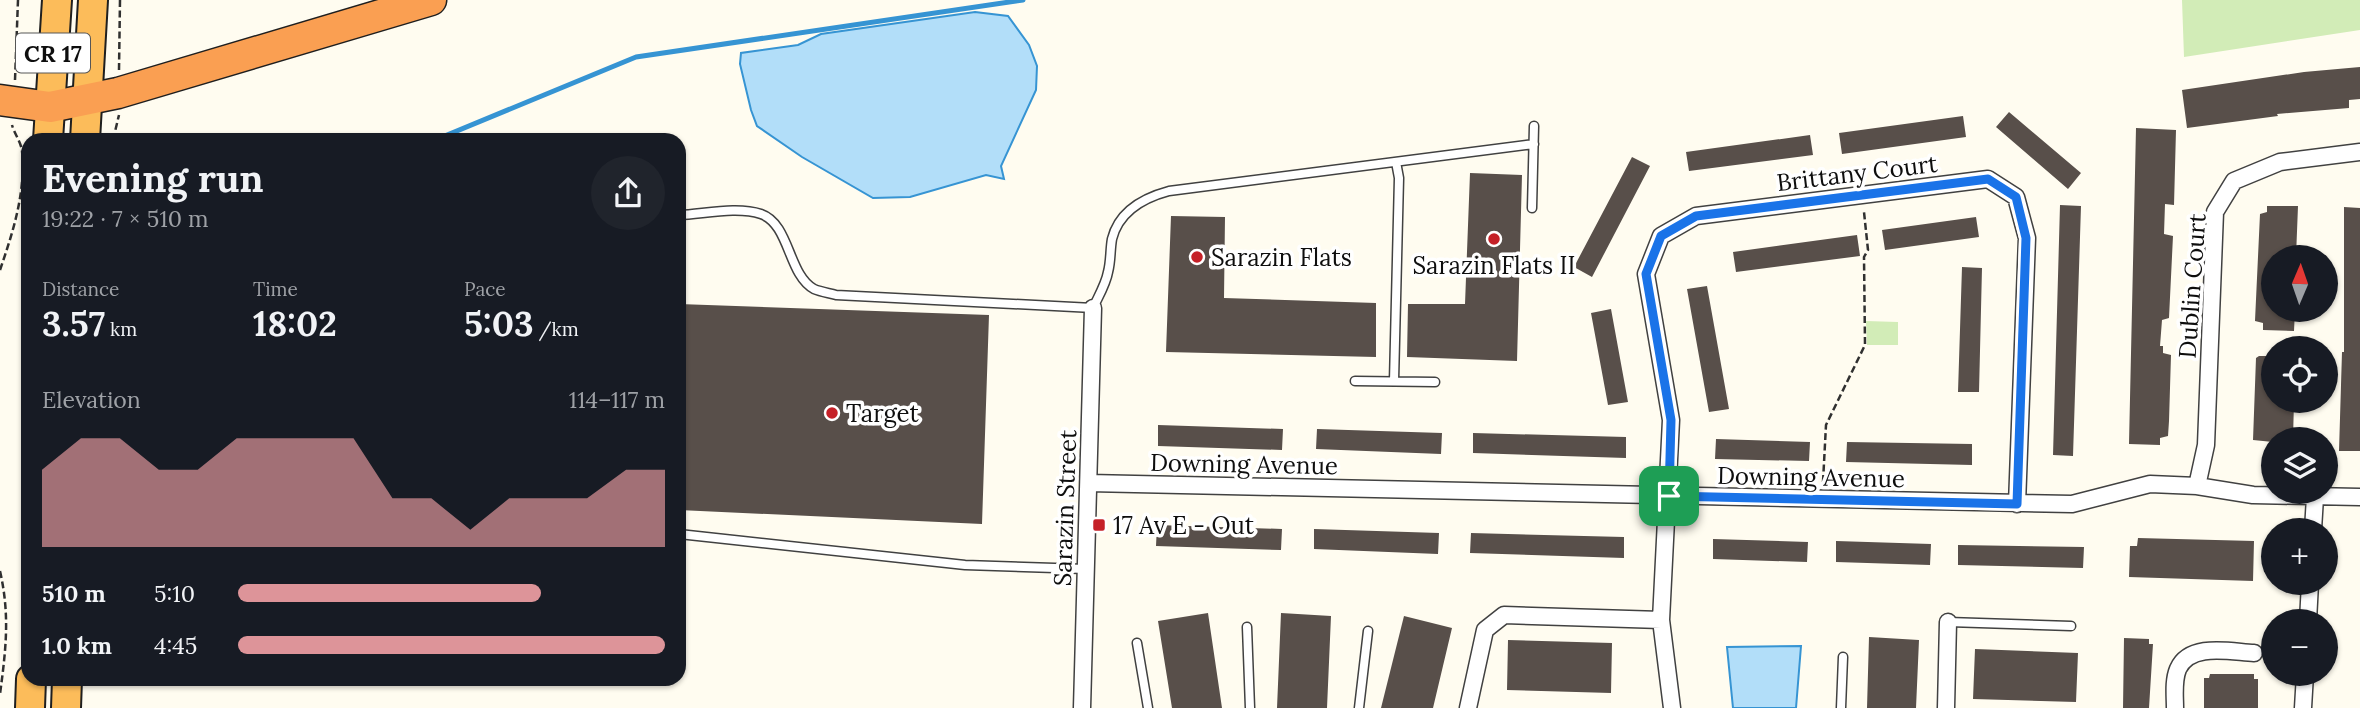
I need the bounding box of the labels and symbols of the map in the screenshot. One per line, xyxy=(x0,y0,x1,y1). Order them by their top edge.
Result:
road number: CR 17 xyxy=(16,34,90,72)
street label: Brittany Court xyxy=(1775,148,1940,198)
street label: Dublin Court xyxy=(2171,212,2213,360)
marker: Sarazin Flats II xyxy=(1486,231,1502,247)
place label: Sarazin Flats xyxy=(1211,242,1352,273)
north arrow xyxy=(2261,245,2338,322)
marker: Sarazin Flats xyxy=(1189,249,1205,265)
place label: Sarazin Flats II xyxy=(1412,250,1576,281)
place label: Target xyxy=(846,398,919,429)
marker: Target xyxy=(824,405,840,421)
street label: Sarazin Street xyxy=(1047,429,1083,587)
street label: Downing Avenue xyxy=(1150,447,1338,481)
street label: Downing Avenue xyxy=(1717,460,1905,494)
pin xyxy=(1639,466,1699,526)
place label: 17 Av E - Out xyxy=(1113,510,1255,541)
marker: 17 Av E - Out xyxy=(1091,517,1107,533)

